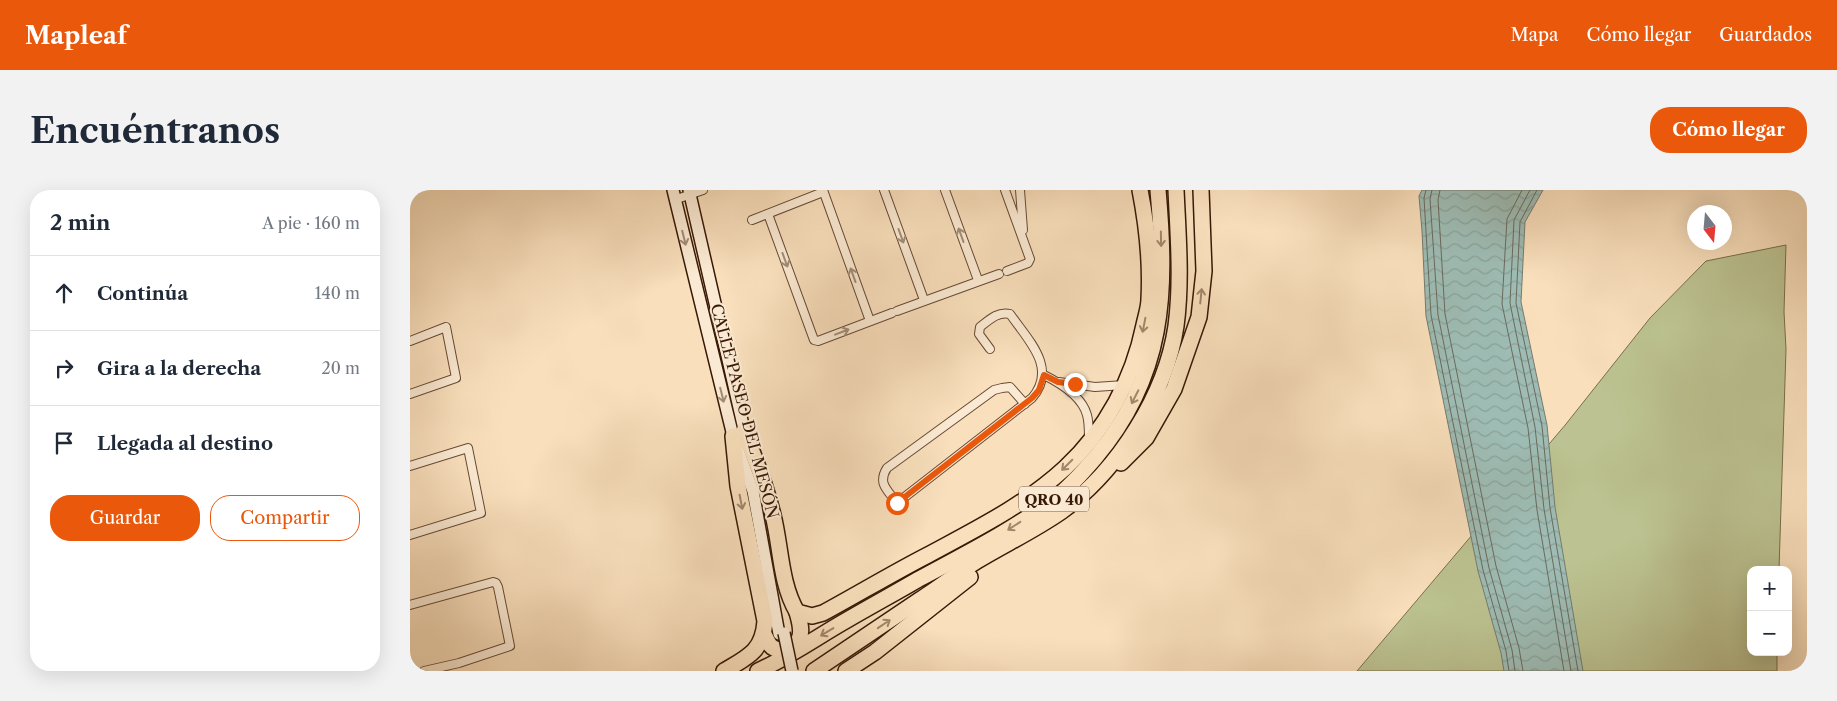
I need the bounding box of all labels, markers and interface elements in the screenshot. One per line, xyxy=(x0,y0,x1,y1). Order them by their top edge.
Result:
text: Mapleaf xyxy=(25,21,127,50)
text: Mapa xyxy=(1510,24,1559,46)
text: Cómo llegar xyxy=(1587,24,1691,46)
text: Guardados xyxy=(1719,24,1812,46)
button: Cómo llegar xyxy=(1650,107,1807,153)
text: Encuéntranos xyxy=(30,109,280,152)
north arrow xyxy=(1687,205,1732,250)
text: 2 min xyxy=(50,210,110,235)
text: A pie · 160 m xyxy=(262,213,360,233)
one-way arrow xyxy=(897,228,906,243)
one-way arrow xyxy=(956,228,965,243)
one-way arrow xyxy=(679,229,689,245)
one-way arrow xyxy=(1156,230,1166,246)
one-way arrow xyxy=(780,252,790,268)
one-way arrow xyxy=(848,268,857,283)
icon: ahead xyxy=(50,279,78,307)
text: Continúa xyxy=(97,282,188,305)
text: 140 m xyxy=(315,283,360,303)
one-way arrow xyxy=(1196,288,1206,304)
street label: CALLE PASEO DEL MESÓN xyxy=(707,301,783,521)
one-way arrow xyxy=(1139,317,1148,333)
one-way arrow xyxy=(834,326,849,336)
icon: right xyxy=(50,354,78,382)
text: Gira a la derecha xyxy=(97,357,261,380)
text: 20 m xyxy=(321,358,360,378)
route end xyxy=(1064,373,1087,396)
one-way arrow xyxy=(718,387,727,403)
one-way arrow xyxy=(1130,389,1139,404)
icon: arrive xyxy=(50,429,78,457)
text: Llegada al destino xyxy=(97,432,273,455)
one-way arrow xyxy=(1061,459,1073,471)
road number: QRO 40 xyxy=(1019,486,1089,512)
route start xyxy=(886,492,909,515)
one-way arrow xyxy=(737,493,747,509)
button: Guardar xyxy=(50,495,200,541)
button: Compartir xyxy=(210,495,360,541)
one-way arrow xyxy=(1007,521,1021,532)
map controls xyxy=(1747,566,1792,656)
button: + xyxy=(1747,566,1792,611)
button: − xyxy=(1747,611,1792,656)
one-way arrow xyxy=(877,619,891,629)
one-way arrow xyxy=(820,627,834,637)

